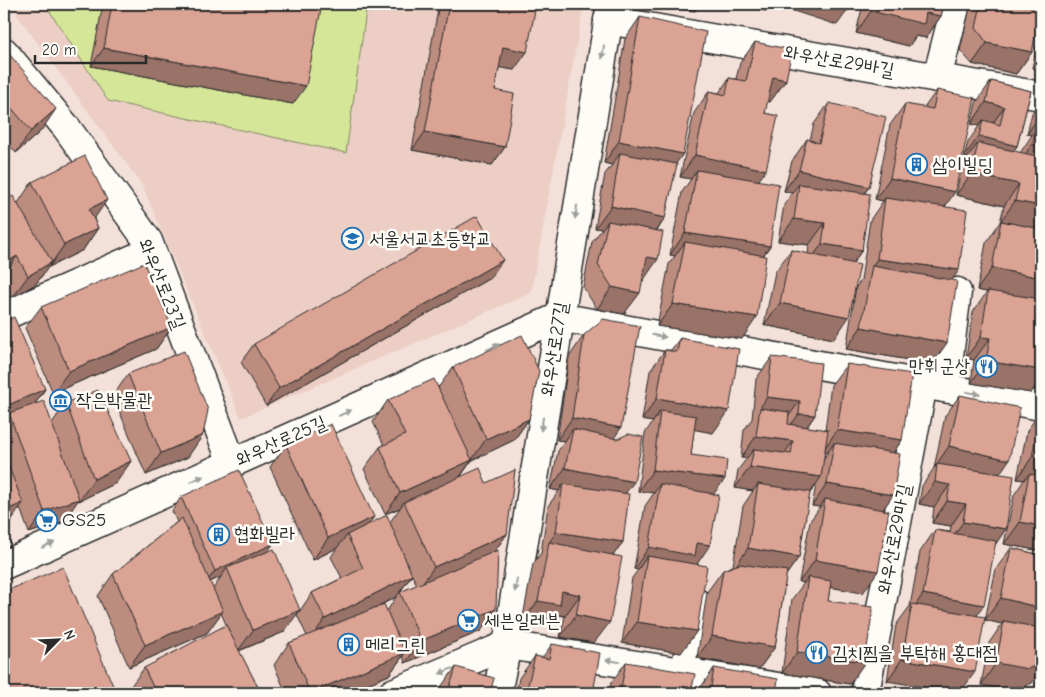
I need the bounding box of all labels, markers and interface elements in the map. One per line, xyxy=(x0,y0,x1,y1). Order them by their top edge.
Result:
scale bar xyxy=(35,32,146,64)
street label: 와우산로29바길 xyxy=(782,40,896,82)
text: 20 m xyxy=(42,41,76,59)
one-way arrow xyxy=(598,44,606,60)
building icon: 삼이빌딩 xyxy=(904,153,928,177)
place label: 삼이빌딩 xyxy=(932,154,993,176)
one-way arrow xyxy=(572,204,580,220)
school or university icon: 서울서교초등학교 xyxy=(341,227,365,251)
place label: 서울서교초등학교 xyxy=(369,228,491,250)
street label: 와우산로23길 xyxy=(134,235,190,333)
street label: 와우산로27길 xyxy=(536,300,572,398)
one-way arrow xyxy=(651,332,667,340)
one-way arrow xyxy=(486,342,500,350)
restaurant icon: 만휘군상 xyxy=(974,354,998,378)
place label: 만휘군상 xyxy=(909,355,970,377)
museum icon: 작은박물관 xyxy=(48,388,72,412)
place label: 작은박물관 xyxy=(76,389,152,411)
one-way arrow xyxy=(966,390,982,398)
one-way arrow xyxy=(338,408,352,416)
street label: 와우산로25길 xyxy=(232,411,330,471)
one-way arrow xyxy=(538,417,546,433)
one-way arrow xyxy=(190,475,204,483)
street label: 와우산로29마길 xyxy=(873,482,915,596)
supermarket icon: GS25 xyxy=(34,508,58,532)
place label: GS25 xyxy=(62,509,106,531)
building icon: 협화빌라 xyxy=(206,522,230,546)
place label: 협화빌라 xyxy=(234,523,296,545)
one-way arrow xyxy=(41,541,55,549)
one-way arrow xyxy=(512,577,520,593)
supermarket icon: 세븐일레븐 xyxy=(456,609,480,633)
place label: 세븐일레븐 xyxy=(484,610,560,632)
north arrow xyxy=(32,614,82,664)
text: N xyxy=(60,627,79,643)
building icon: 메리그린 xyxy=(337,633,361,657)
place label: 메리그린 xyxy=(365,634,426,656)
restaurant icon: 김치찜을 부탁해 홍대점 xyxy=(804,641,828,665)
place label: 김치찜을 부탁해 홍대점 xyxy=(832,642,998,664)
one-way arrow xyxy=(605,657,621,665)
one-way arrow xyxy=(439,667,453,675)

